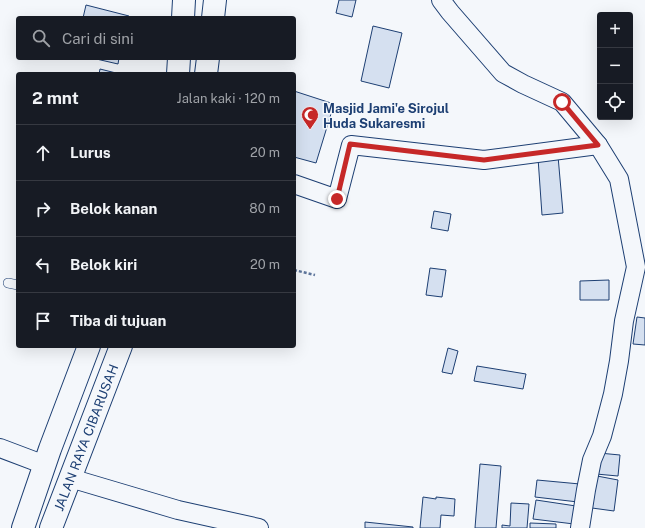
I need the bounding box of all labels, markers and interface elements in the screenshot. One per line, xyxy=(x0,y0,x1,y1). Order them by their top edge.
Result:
map controls xyxy=(597,12,633,120)
button: + xyxy=(597,12,633,48)
search box xyxy=(16,16,296,60)
icon: search xyxy=(30,27,52,49)
text: Cari di sini xyxy=(62,30,134,47)
button: − xyxy=(597,48,633,84)
button: locate xyxy=(597,84,633,120)
text: 2 mnt xyxy=(32,88,79,108)
text: Jalan kaki · 120 m xyxy=(177,91,280,106)
route start xyxy=(553,93,571,111)
place label: Masjid Jami'e Sirojul Huda Sukaresmi xyxy=(323,101,449,131)
mosque icon: Masjid Jami'e Sirojul Huda Sukaresmi xyxy=(300,105,320,130)
icon: ahead xyxy=(32,142,54,164)
text: Lurus xyxy=(70,144,111,161)
text: 20 m xyxy=(250,145,280,160)
route end xyxy=(328,190,346,208)
icon: right xyxy=(32,198,54,220)
text: Belok kanan xyxy=(70,200,157,217)
text: 80 m xyxy=(249,201,280,216)
icon: left xyxy=(32,254,54,276)
text: Belok kiri xyxy=(70,256,137,273)
text: 20 m xyxy=(250,257,280,272)
icon: arrive xyxy=(32,310,54,332)
text: Tiba di tujuan xyxy=(70,312,166,329)
street label: JALAN RAYA CIBARUSAH xyxy=(51,362,121,513)

